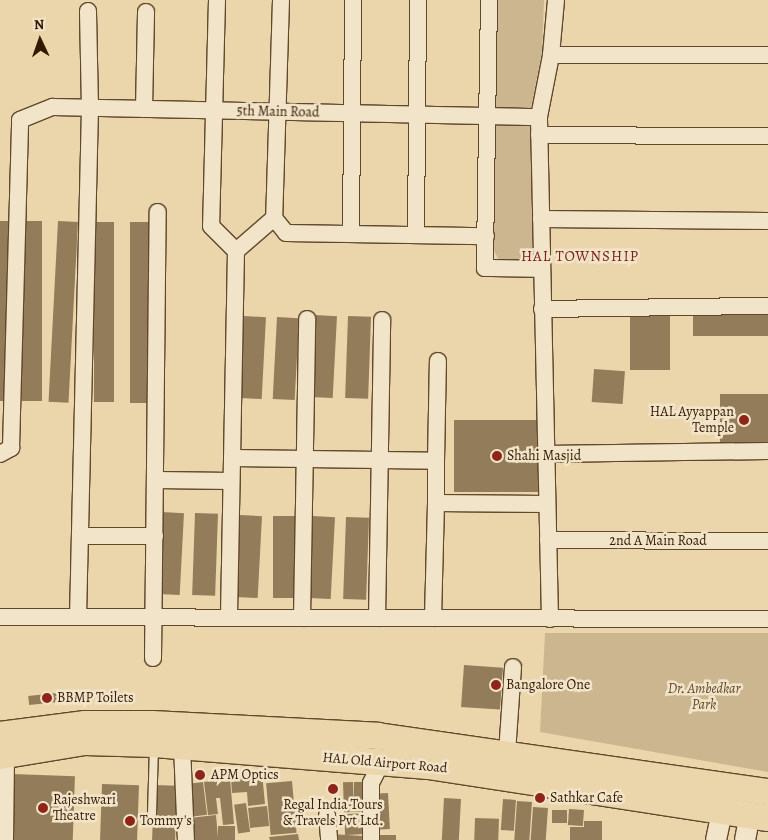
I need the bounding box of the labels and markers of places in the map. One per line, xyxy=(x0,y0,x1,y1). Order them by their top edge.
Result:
place label: HAL Ayyappan Temple xyxy=(650,404,734,437)
marker: HAL Ayyappan Temple xyxy=(738,414,750,426)
place label: Shahi Masjid xyxy=(507,448,581,464)
marker: Shahi Masjid xyxy=(491,450,503,462)
place label: Bangalore One xyxy=(506,677,590,693)
marker: Bangalore One xyxy=(490,679,502,691)
place label: BBMP Toilets xyxy=(57,690,134,706)
marker: BBMP Toilets xyxy=(41,692,53,704)
place label: APM Optics xyxy=(211,767,279,783)
marker: APM Optics xyxy=(193,768,207,782)
marker: Regal India Tours & Travels Pvt Ltd. xyxy=(327,783,339,795)
place label: Sathkar Cafe xyxy=(550,790,623,806)
place label: Rajeshwari Theatre xyxy=(53,792,116,824)
marker: Sathkar Cafe xyxy=(534,792,546,804)
place label: Regal India Tours & Travels Pvt Ltd. xyxy=(283,797,383,830)
marker: Rajeshwari Theatre xyxy=(37,802,49,814)
place label: Tommy's xyxy=(140,813,192,829)
marker: Tommy's xyxy=(124,815,136,827)

